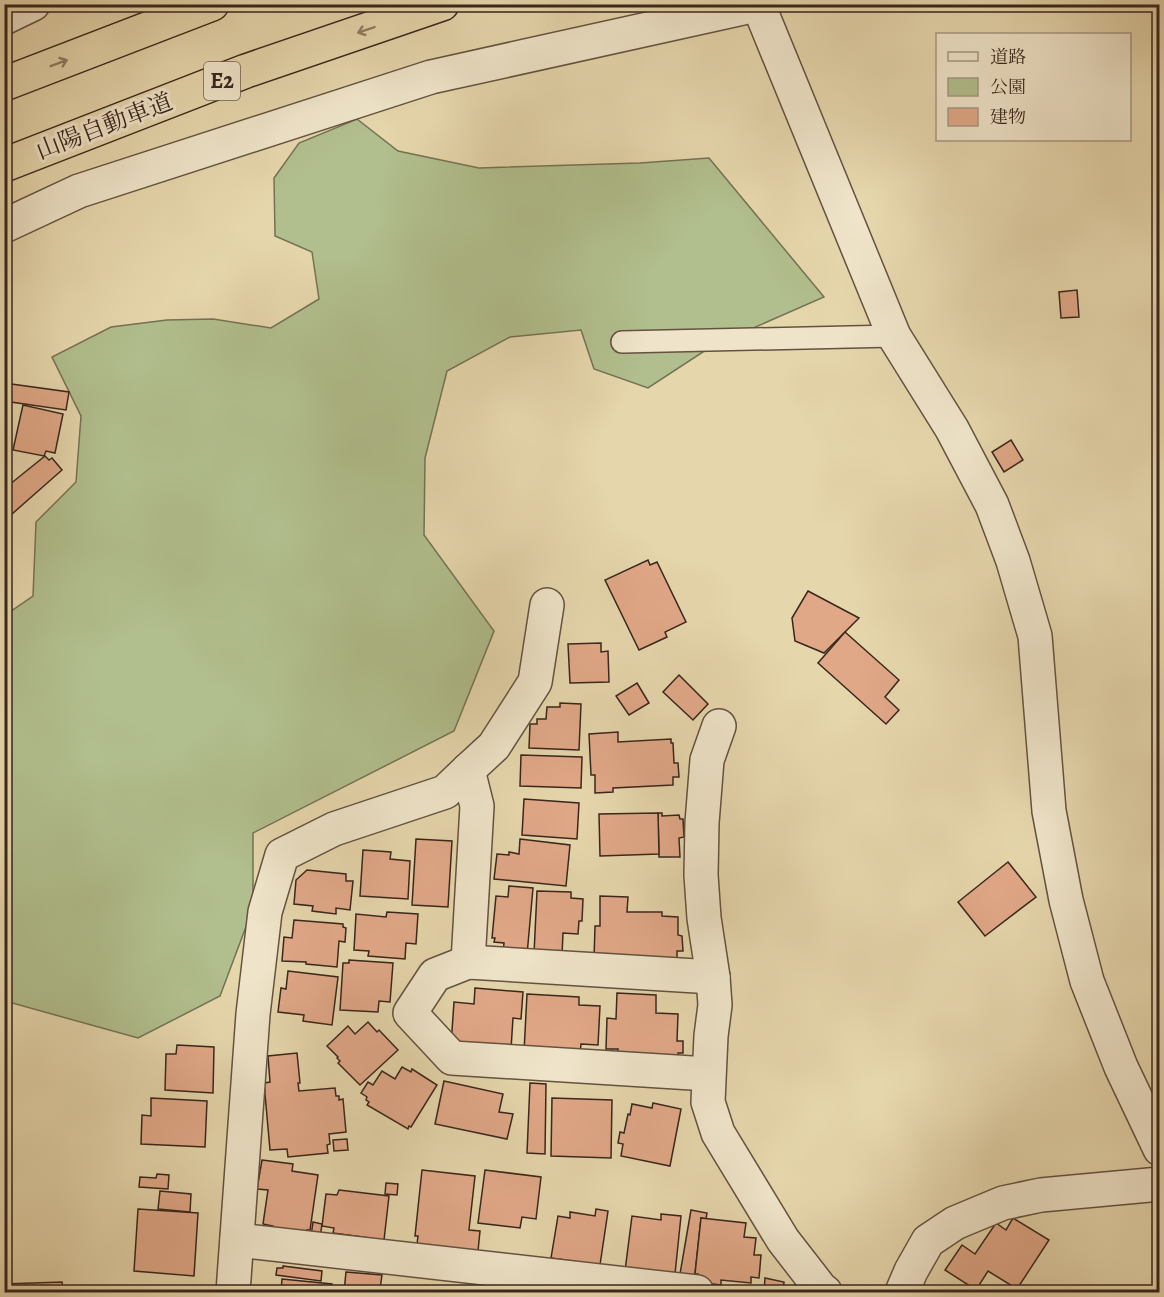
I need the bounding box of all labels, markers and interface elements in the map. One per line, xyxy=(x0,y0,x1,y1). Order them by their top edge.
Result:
one-way arrow xyxy=(357,26,376,37)
legend xyxy=(936,33,1131,141)
text: 道路 xyxy=(990,45,1026,69)
one-way arrow xyxy=(49,57,68,68)
road number: E2 xyxy=(204,62,240,100)
text: 公園 xyxy=(990,75,1026,99)
street label: 山陽自動車道 xyxy=(31,85,177,167)
text: 建物 xyxy=(990,105,1026,129)

